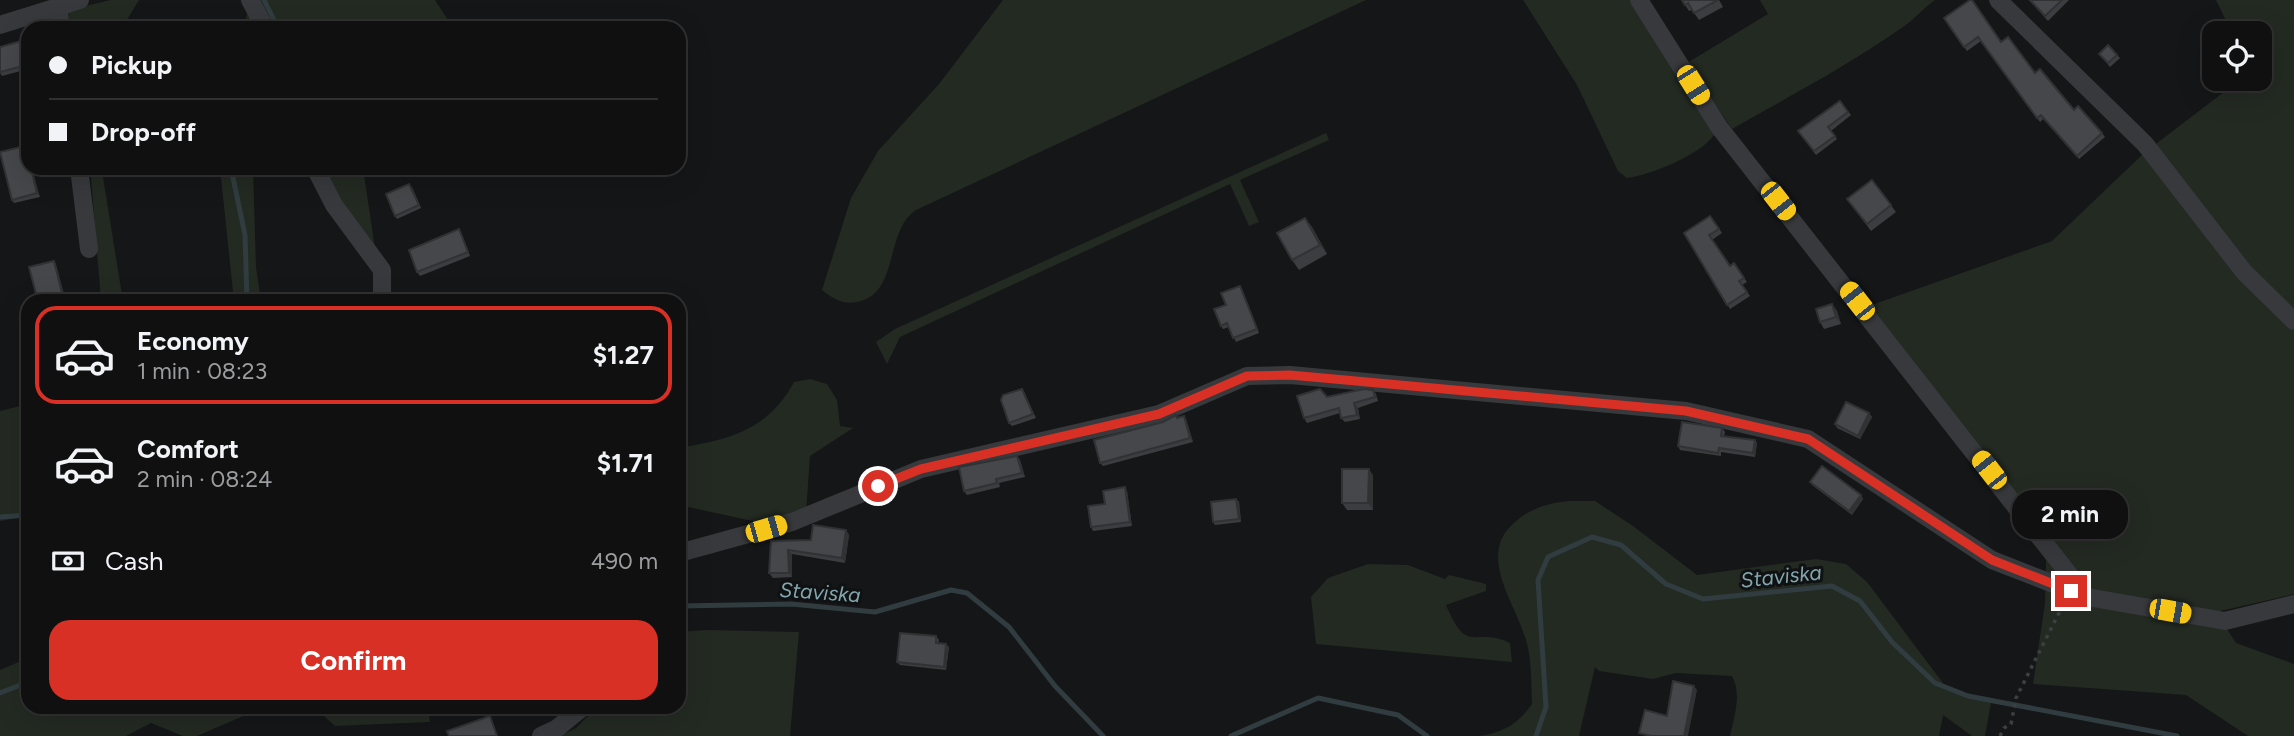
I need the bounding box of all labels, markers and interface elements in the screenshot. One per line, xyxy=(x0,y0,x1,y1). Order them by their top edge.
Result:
map controls xyxy=(2202,21,2272,91)
button: locate xyxy=(2202,21,2272,91)
text: Pickup xyxy=(91,49,172,81)
car xyxy=(1673,62,1714,108)
text: Drop-off xyxy=(91,116,196,148)
car xyxy=(1757,178,1800,224)
car xyxy=(1836,278,1879,324)
icon: car xyxy=(53,324,116,387)
text: Economy xyxy=(137,325,249,357)
text: $1.27 xyxy=(593,339,654,371)
text: 1 min · 08:23 xyxy=(137,357,267,385)
icon: car xyxy=(53,432,116,495)
text: Comfort xyxy=(137,433,239,465)
text: $1.71 xyxy=(597,447,654,479)
car xyxy=(1968,447,2011,493)
text: 2 min · 08:24 xyxy=(137,465,272,493)
route start xyxy=(862,470,894,502)
callout: 2 min xyxy=(2013,490,2129,538)
text: 2 min xyxy=(2041,500,2099,528)
car xyxy=(743,513,790,545)
icon: cash xyxy=(49,542,87,580)
text: Cash xyxy=(105,545,164,577)
text: 490 m xyxy=(591,547,658,575)
water label: Staviska xyxy=(1739,559,1823,593)
route end xyxy=(2055,575,2087,607)
water label: Staviska xyxy=(779,577,861,607)
car xyxy=(2148,597,2193,625)
button: Confirm xyxy=(49,620,658,700)

